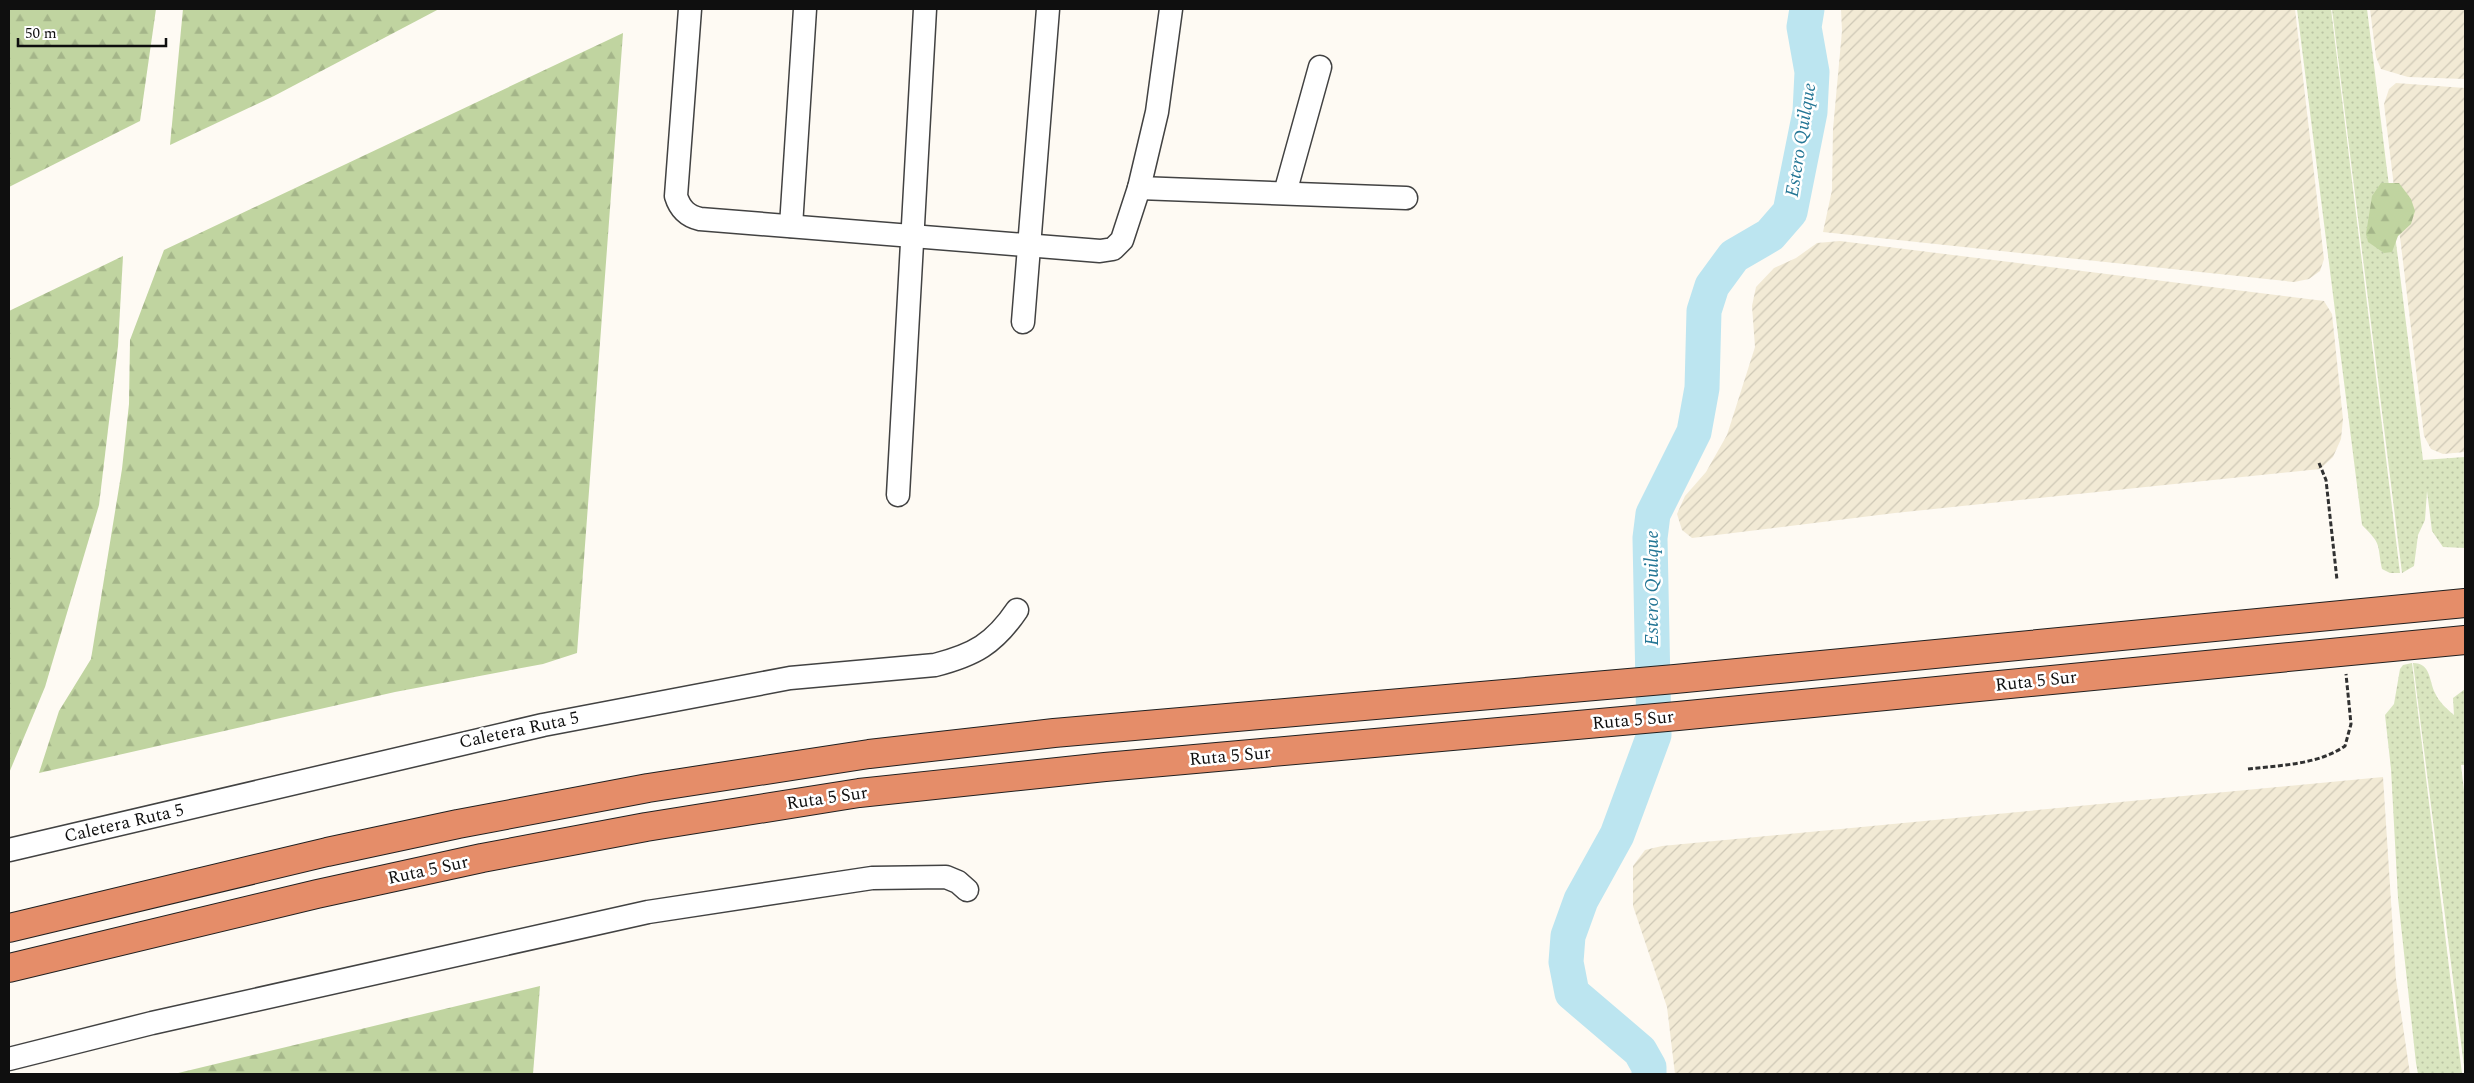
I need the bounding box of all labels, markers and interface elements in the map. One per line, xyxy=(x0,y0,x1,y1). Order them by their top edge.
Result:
scale bar xyxy=(18,15,165,47)
text: 50 m xyxy=(25,22,57,45)
water label: Estero Quilque xyxy=(1778,81,1824,199)
water label: Estero Quilque xyxy=(1638,530,1667,646)
street label: Ruta 5 Sur xyxy=(1994,663,2078,699)
street label: Ruta 5 Sur xyxy=(1591,703,1675,737)
street label: Caletera Ruta 5 xyxy=(456,704,582,756)
street label: Ruta 5 Sur xyxy=(1188,739,1272,773)
street label: Ruta 5 Sur xyxy=(785,779,869,817)
street label: Caletera Ruta 5 xyxy=(61,796,187,850)
street label: Ruta 5 Sur xyxy=(385,848,471,892)

